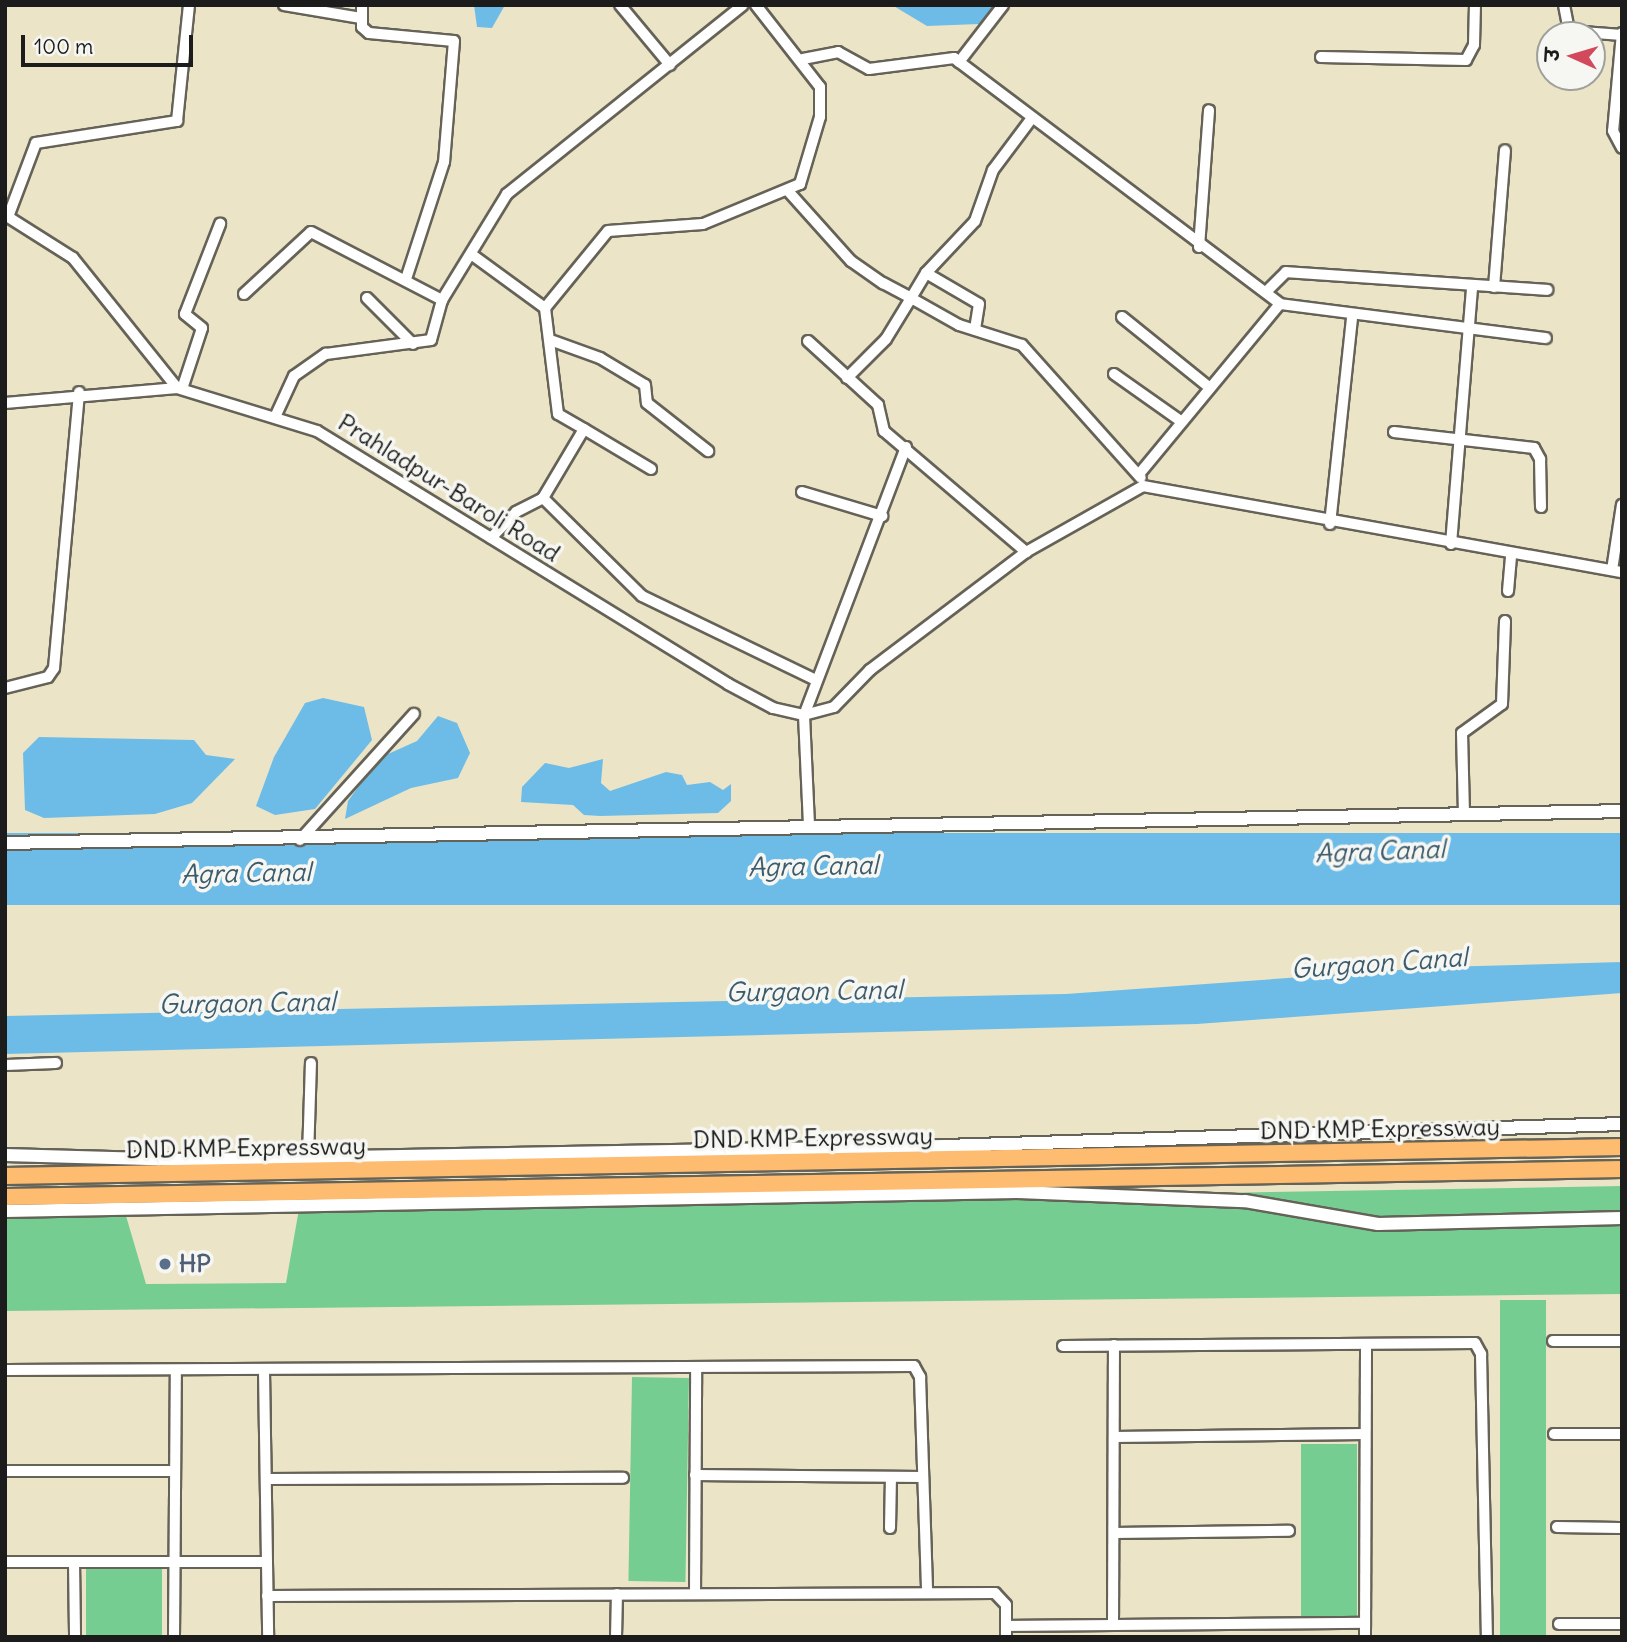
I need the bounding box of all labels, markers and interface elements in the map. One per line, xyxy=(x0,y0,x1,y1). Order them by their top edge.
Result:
scale bar xyxy=(24,21,196,65)
north arrow xyxy=(1536,21,1606,91)
text: 100 m xyxy=(34,33,93,60)
text: उ xyxy=(1540,48,1564,62)
street label: Prahladpur-Baroli Road xyxy=(333,408,565,568)
water label: Agra Canal xyxy=(1314,833,1446,869)
water label: Agra Canal xyxy=(748,849,878,883)
water label: Agra Canal xyxy=(181,856,311,890)
water label: Gurgaon Canal xyxy=(1290,941,1468,985)
water label: Gurgaon Canal xyxy=(725,974,903,1008)
water label: Gurgaon Canal xyxy=(158,986,336,1020)
street label: DND KMP Expressway xyxy=(1260,1113,1500,1145)
street label: DND KMP Expressway xyxy=(693,1122,933,1154)
street label: DND KMP Expressway xyxy=(126,1132,366,1164)
place label: HP xyxy=(179,1250,211,1278)
marker: HP xyxy=(157,1256,173,1272)

